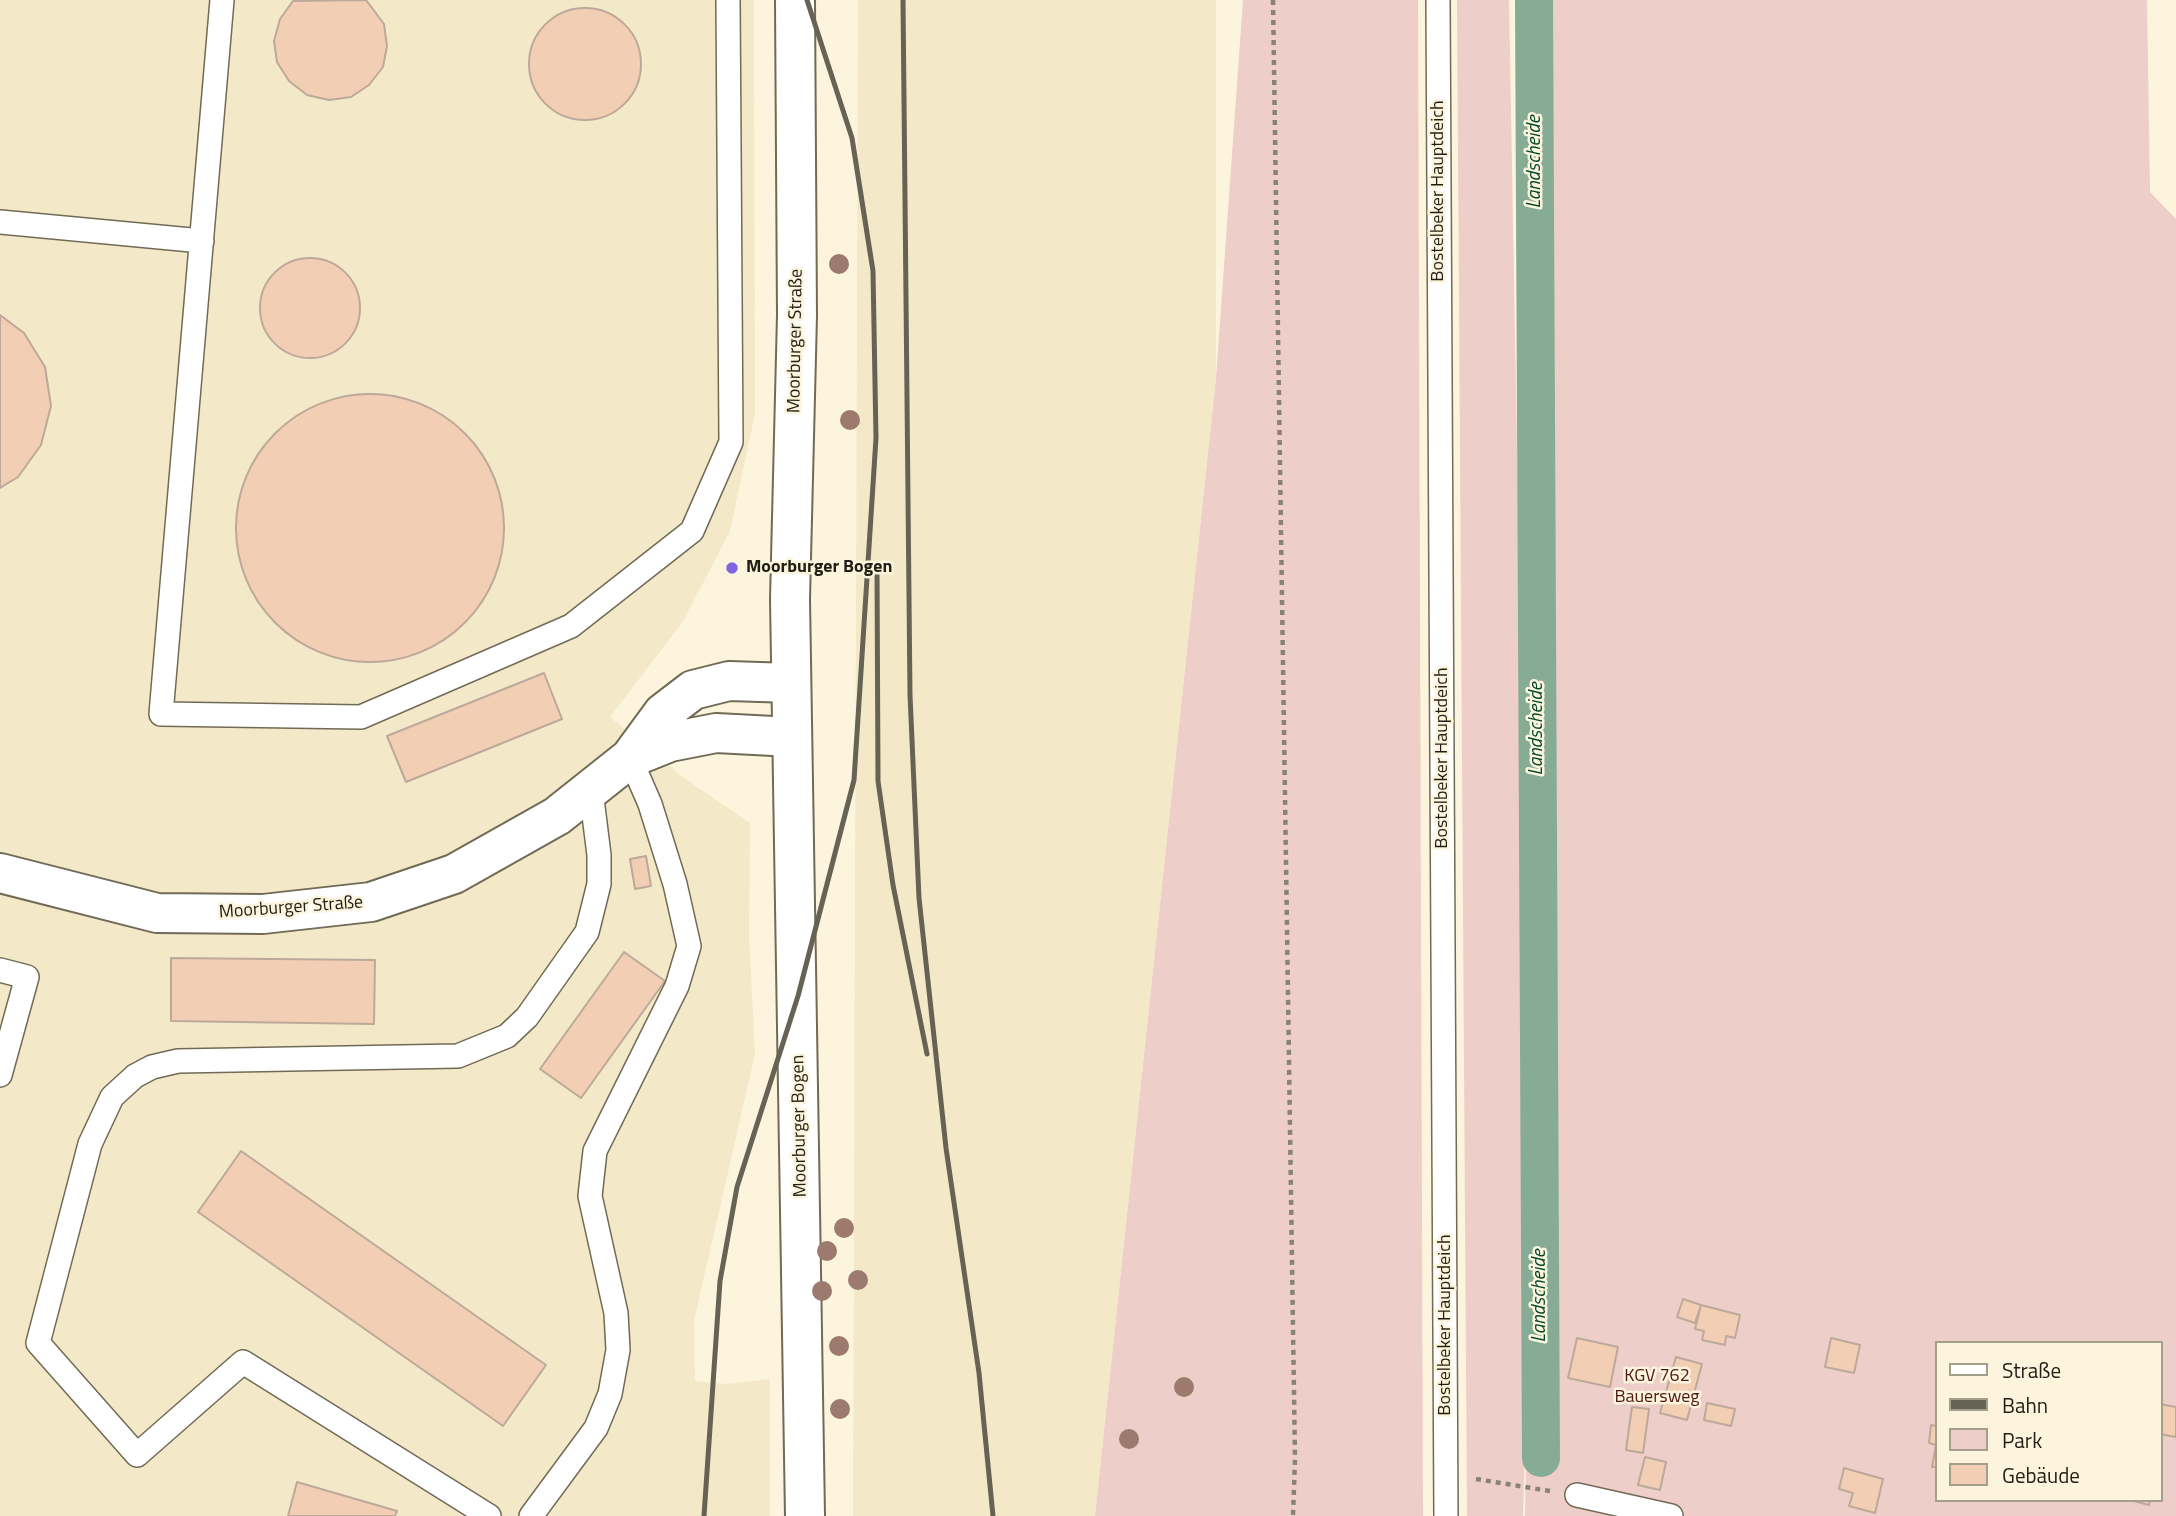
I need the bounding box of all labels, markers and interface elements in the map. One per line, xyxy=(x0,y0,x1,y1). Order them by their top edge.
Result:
street label: Bostelbeker Hauptdeich xyxy=(1428,100,1450,282)
water label: Landscheide xyxy=(1524,116,1546,208)
street label: Moorburger Straße xyxy=(784,269,808,413)
place label: Moorburger Bogen xyxy=(746,557,892,579)
marker: Moorburger Bogen xyxy=(724,560,740,576)
street label: Bostelbeker Hauptdeich xyxy=(1432,667,1454,849)
water label: Landscheide xyxy=(1526,683,1548,775)
street label: Moorburger Straße xyxy=(218,892,364,924)
street label: Moorburger Bogen xyxy=(788,1055,812,1197)
street label: Bostelbeker Hauptdeich xyxy=(1435,1234,1457,1416)
water label: Landscheide xyxy=(1529,1250,1551,1342)
legend xyxy=(1934,1341,2162,1502)
text: Straße xyxy=(2002,1354,2061,1386)
park label: KGV 762 Bauersweg xyxy=(1614,1366,1700,1408)
text: Bahn xyxy=(2002,1389,2048,1421)
text: Park xyxy=(2002,1424,2042,1456)
text: Gebäude xyxy=(2002,1459,2080,1491)

